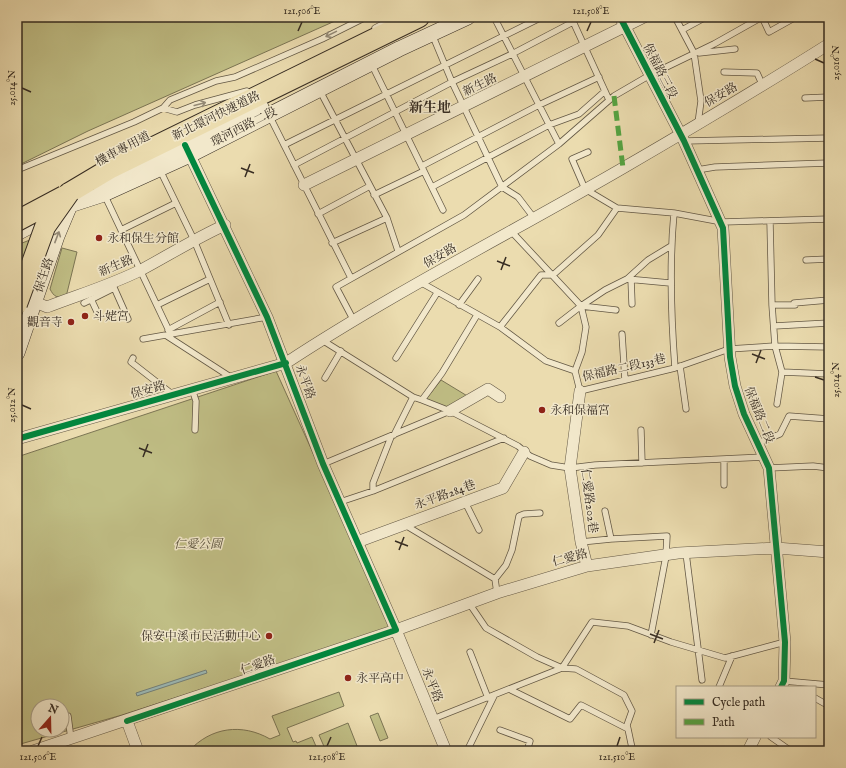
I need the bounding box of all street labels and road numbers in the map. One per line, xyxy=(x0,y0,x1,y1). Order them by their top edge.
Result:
street label: 保福路三段 xyxy=(640,41,680,101)
street label: 新生路 xyxy=(461,70,499,100)
street label: 保安路 xyxy=(702,80,740,110)
street label: 新北環河快速道路 xyxy=(170,88,262,144)
street label: 環河西路二段 xyxy=(209,104,279,150)
street label: 機車專用道 xyxy=(93,128,153,170)
street label: 保安路 xyxy=(421,241,459,271)
street label: 新生路 xyxy=(96,252,136,280)
street label: 保生路 xyxy=(31,256,57,294)
street label: 保福路二段133巷 xyxy=(581,351,667,385)
street label: 永平路 xyxy=(292,363,318,401)
street label: 保安路 xyxy=(129,378,167,402)
street label: 保福路二段 xyxy=(741,384,777,446)
street label: 仁愛路202巷 xyxy=(578,468,600,534)
street label: 永平路284巷 xyxy=(412,477,478,513)
street label: 仁愛路 xyxy=(551,546,589,570)
street label: 仁愛路 xyxy=(239,652,277,678)
street label: 永平路 xyxy=(418,665,446,705)

